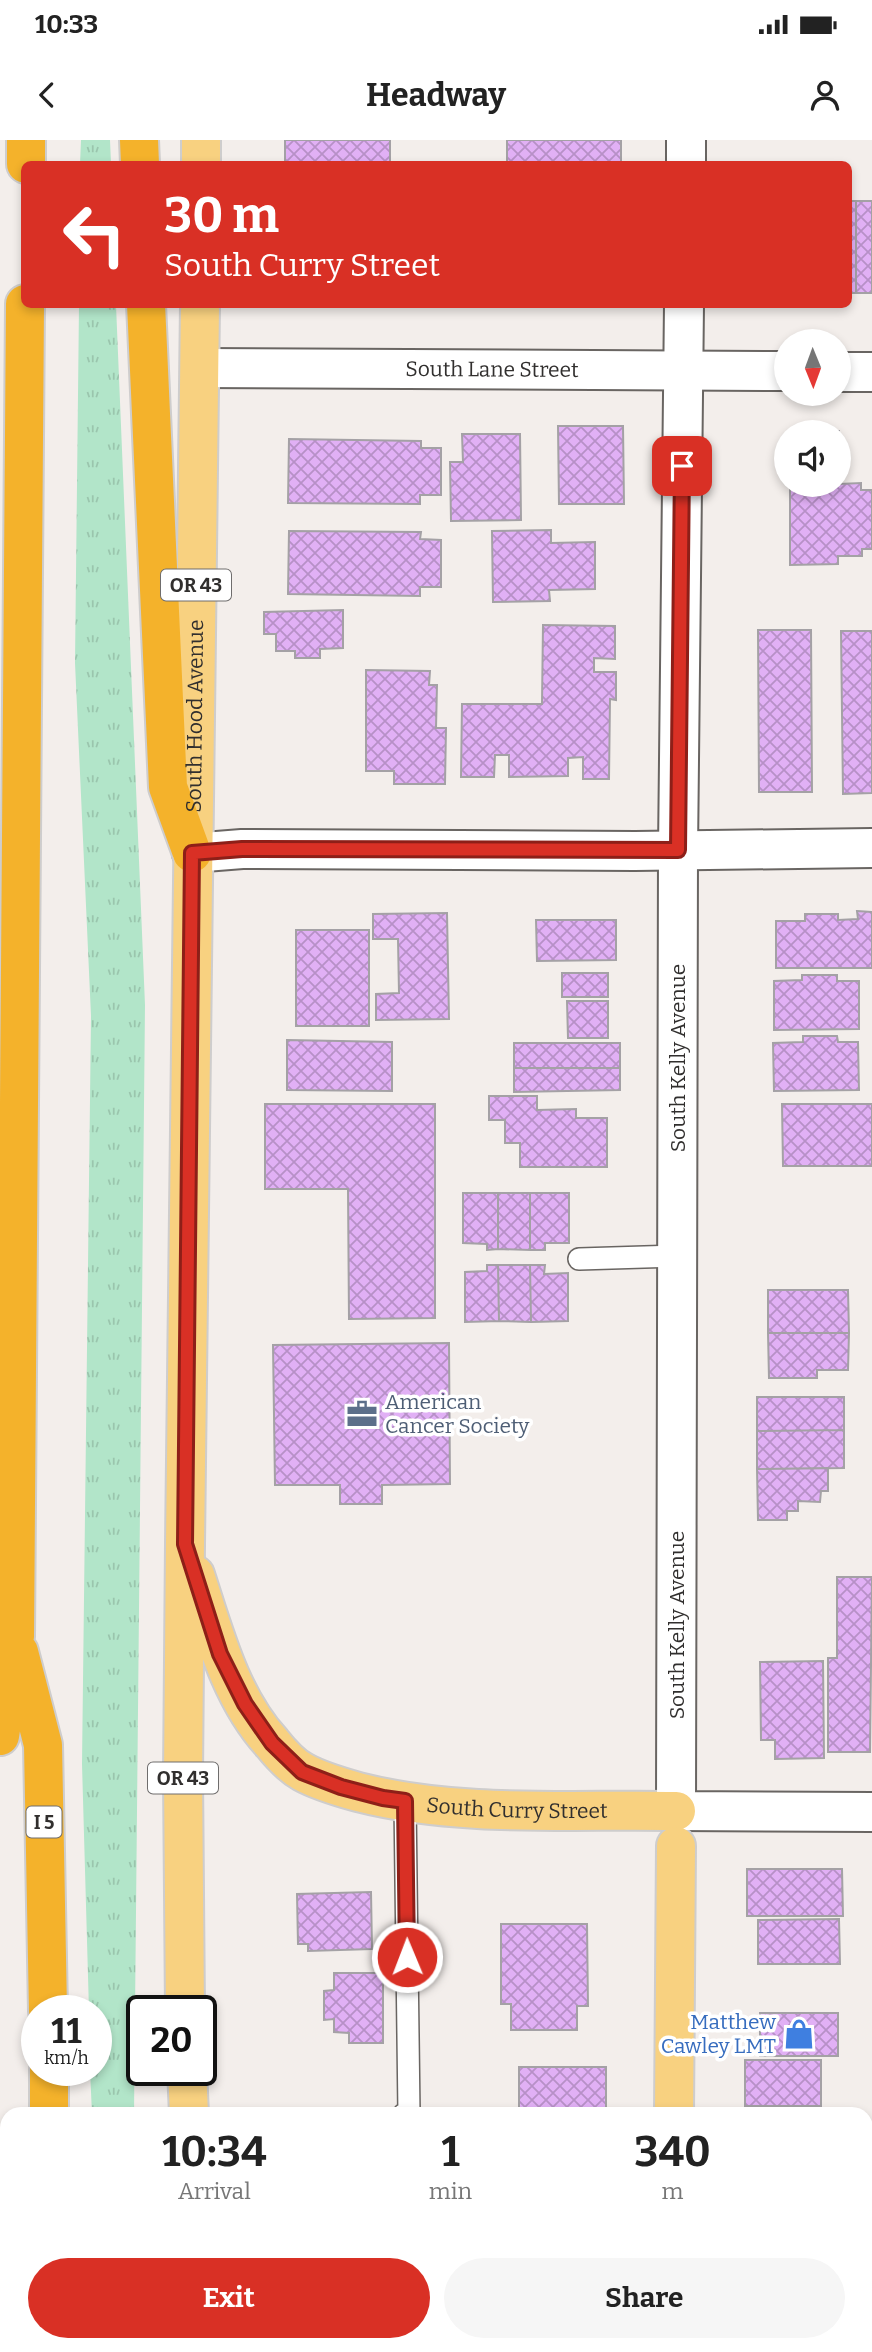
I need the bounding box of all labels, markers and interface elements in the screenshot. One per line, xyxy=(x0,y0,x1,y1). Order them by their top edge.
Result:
text: 10:33 xyxy=(35,9,98,40)
icon: back xyxy=(28,76,66,114)
text: Headway xyxy=(366,76,506,114)
icon: person xyxy=(806,76,844,114)
text: 30 m xyxy=(164,186,279,245)
icon: left xyxy=(49,189,140,280)
text: South Curry Street xyxy=(164,246,440,284)
north arrow xyxy=(774,329,850,406)
map controls xyxy=(774,329,851,497)
street label: South Lane Street xyxy=(405,356,579,383)
button: sound xyxy=(774,420,851,497)
pin xyxy=(652,436,712,496)
icon: arrive xyxy=(663,447,701,485)
road number: OR 43 xyxy=(161,570,231,600)
street label: South Hood Avenue xyxy=(181,619,209,813)
street label: South Kelly Avenue xyxy=(665,964,691,1152)
place label: American Cancer Society xyxy=(385,1389,530,1439)
office icon: American Cancer Society xyxy=(345,1397,379,1431)
street label: South Kelly Avenue xyxy=(664,1531,690,1719)
road number: OR 43 xyxy=(148,1762,218,1794)
street label: South Curry Street xyxy=(425,1792,608,1824)
road number: I 5 xyxy=(26,1806,61,1838)
position arrow xyxy=(370,1920,444,1994)
speed limit sign: 20 xyxy=(126,1995,217,2086)
place label: Matthew Cawley LMT xyxy=(661,2009,776,2059)
text: 11 xyxy=(51,2010,82,2052)
shop icon: Matthew Cawley LMT xyxy=(782,2017,816,2051)
text: km/h xyxy=(44,2047,89,2069)
text: 10:34 xyxy=(162,2127,267,2177)
text: 1 xyxy=(441,2127,460,2177)
text: 340 xyxy=(634,2127,711,2177)
text: Arrival xyxy=(178,2177,251,2205)
text: min xyxy=(429,2177,472,2205)
text: m xyxy=(662,2177,684,2205)
button: Exit xyxy=(28,2258,430,2338)
button: Share xyxy=(444,2258,845,2338)

